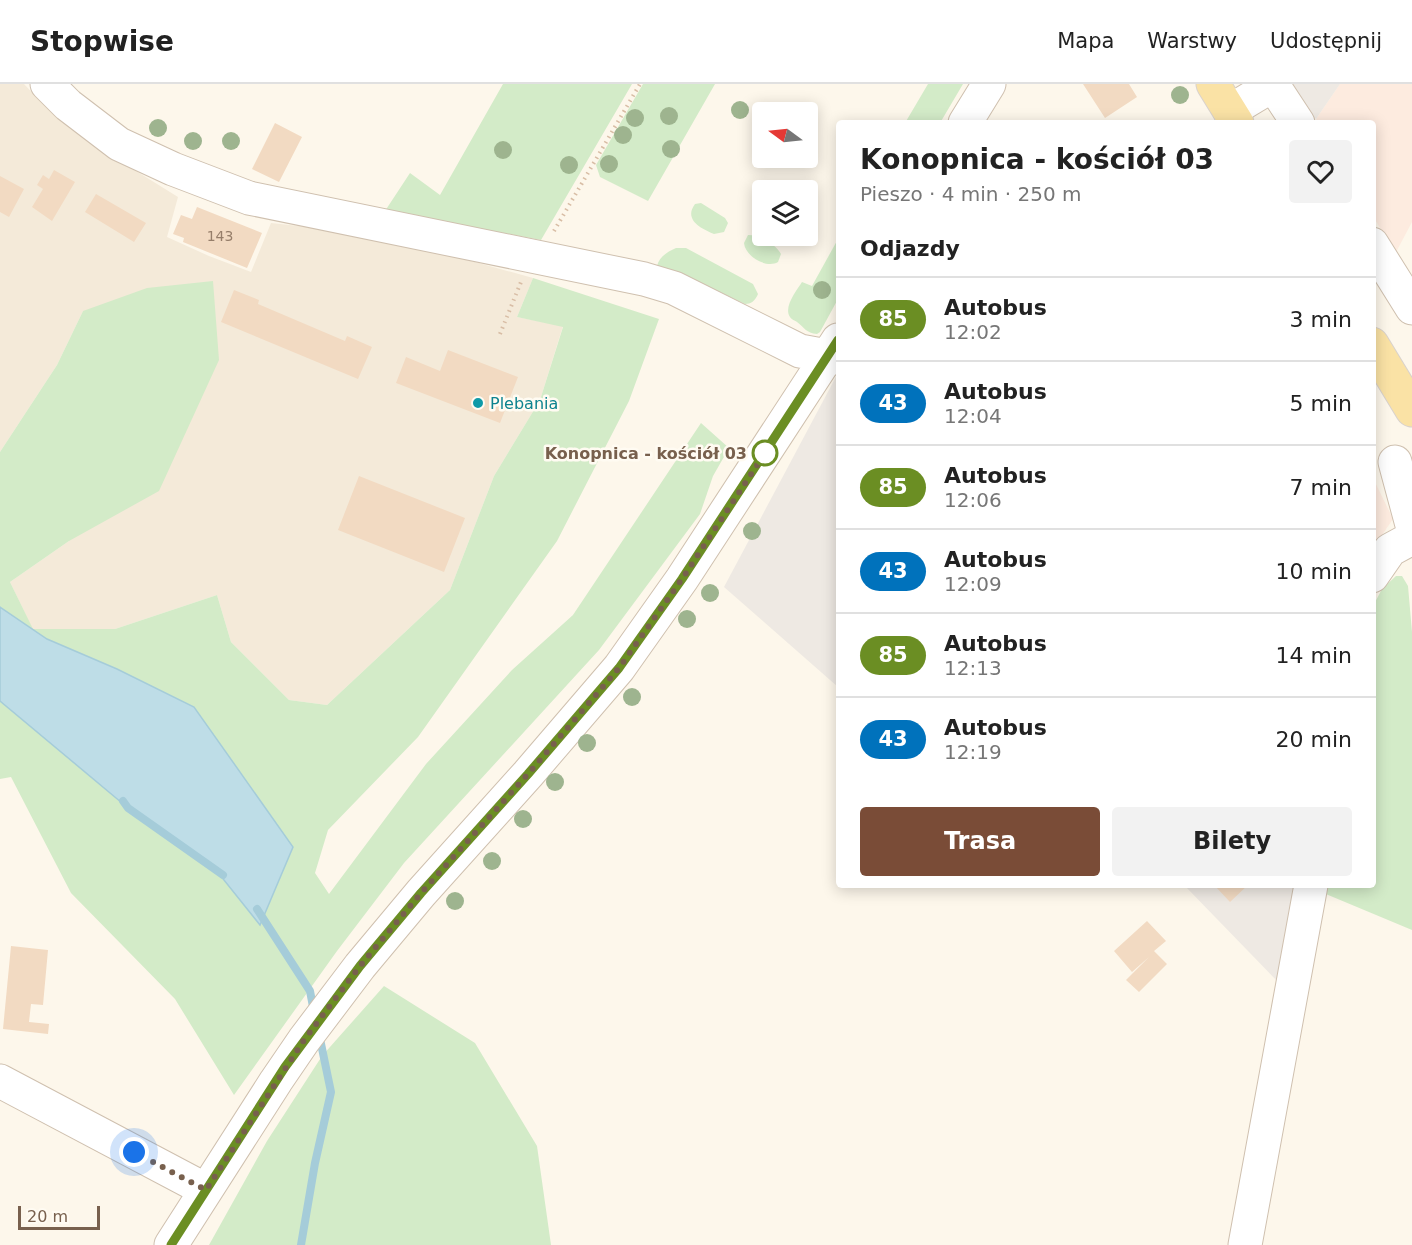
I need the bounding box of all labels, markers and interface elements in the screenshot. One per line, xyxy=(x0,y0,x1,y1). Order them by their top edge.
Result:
text: Stopwise xyxy=(30,25,174,58)
text: Mapa xyxy=(1057,29,1114,53)
text: Warstwy xyxy=(1147,29,1237,53)
text: Udostępnij xyxy=(1270,29,1382,53)
north arrow xyxy=(752,102,818,168)
map controls xyxy=(752,102,818,246)
button: heart xyxy=(1289,140,1352,203)
text: Konopnica - kościół 03 xyxy=(860,143,1214,176)
button: layers xyxy=(752,180,818,246)
text: Pieszo · 4 min · 250 m xyxy=(860,182,1082,206)
house number: 143 xyxy=(207,228,233,244)
text: Odjazdy xyxy=(860,236,960,261)
text: Autobus xyxy=(944,295,1047,320)
text: 85 xyxy=(878,307,908,331)
text: 3 min xyxy=(1290,307,1352,332)
text: 12:02 xyxy=(944,320,1002,344)
text: Autobus xyxy=(944,379,1047,404)
text: 43 xyxy=(878,391,908,415)
text: 5 min xyxy=(1290,391,1352,416)
place label: Plebania xyxy=(490,394,558,413)
marker: Plebania xyxy=(471,396,485,410)
text: 12:04 xyxy=(944,404,1002,428)
marker: Konopnica - kościół 03 xyxy=(752,440,778,466)
place label: Konopnica - kościół 03 xyxy=(545,444,747,463)
text: Autobus xyxy=(944,463,1047,488)
text: 85 xyxy=(878,475,908,499)
text: 7 min xyxy=(1290,475,1352,500)
text: 12:06 xyxy=(944,488,1002,512)
text: Autobus xyxy=(944,547,1047,572)
text: 43 xyxy=(878,559,908,583)
text: 10 min xyxy=(1276,559,1352,584)
text: 12:09 xyxy=(944,572,1002,596)
text: Autobus xyxy=(944,631,1047,656)
text: 85 xyxy=(878,643,908,667)
text: 14 min xyxy=(1276,643,1352,668)
text: 12:13 xyxy=(944,656,1002,680)
text: Autobus xyxy=(944,715,1047,740)
text: 43 xyxy=(878,727,908,751)
text: 20 min xyxy=(1276,727,1352,752)
text: 12:19 xyxy=(944,740,1002,764)
button: Trasa xyxy=(860,807,1100,876)
button: Bilety xyxy=(1112,807,1352,876)
your location xyxy=(119,1137,149,1167)
scale bar xyxy=(18,1203,100,1230)
text: 20 m xyxy=(27,1207,68,1226)

